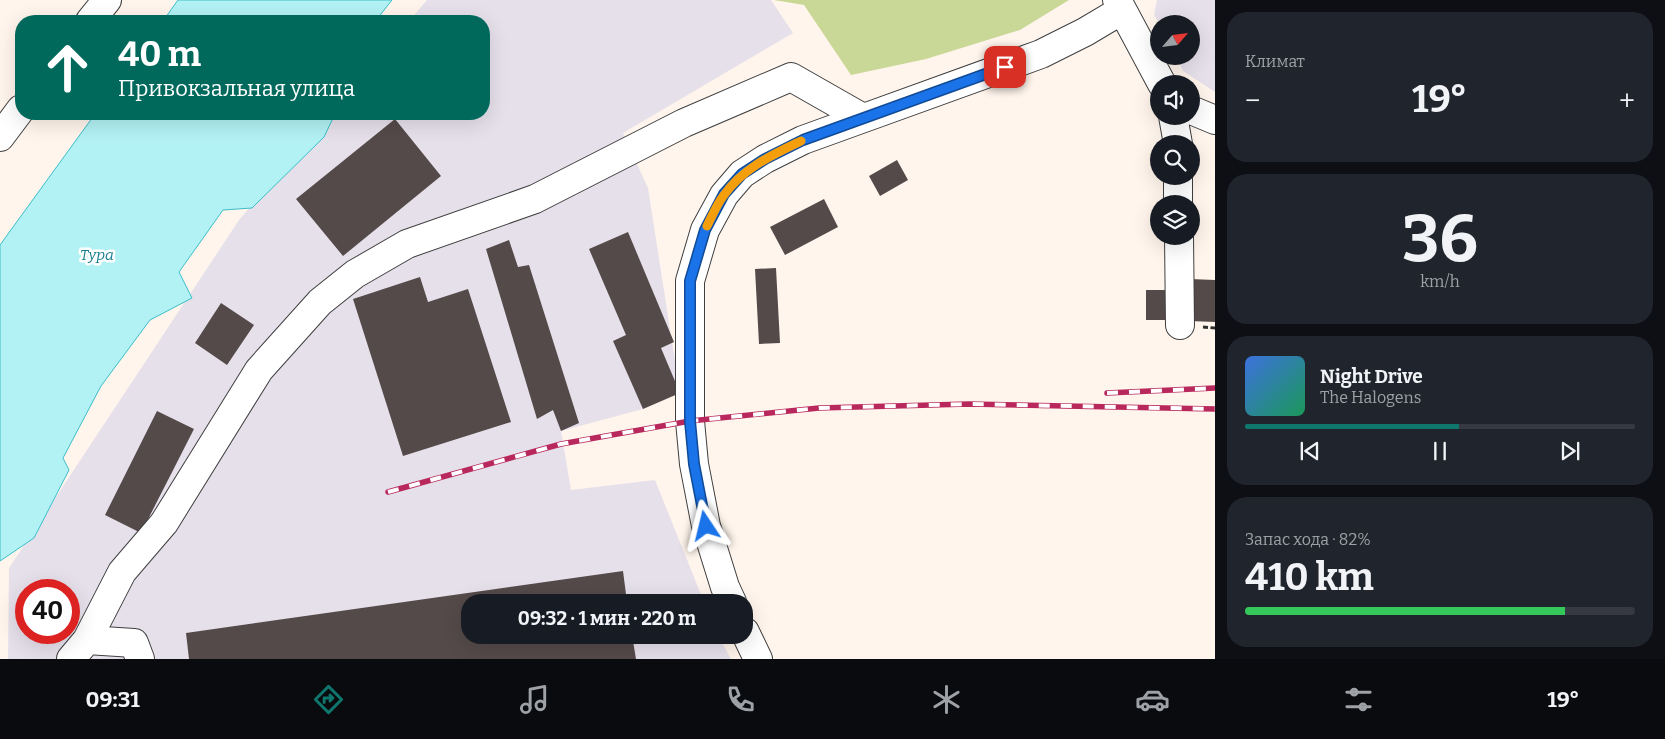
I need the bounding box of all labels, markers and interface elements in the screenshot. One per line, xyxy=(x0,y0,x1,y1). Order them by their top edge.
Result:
north arrow xyxy=(1150,15,1200,65)
map controls xyxy=(1150,15,1200,245)
text: 40 m xyxy=(118,33,201,75)
icon: ahead xyxy=(35,35,100,100)
pin xyxy=(984,46,1026,88)
text: Климат xyxy=(1245,52,1305,71)
icon: arrive xyxy=(991,53,1019,81)
text: Привокзальная улица xyxy=(118,75,355,102)
button: sound xyxy=(1150,75,1200,125)
text: 19° xyxy=(1412,76,1467,122)
text: − xyxy=(1245,84,1260,117)
text: + xyxy=(1619,84,1635,117)
button: search xyxy=(1150,135,1200,185)
button: layers xyxy=(1150,195,1200,245)
text: 36 xyxy=(1402,200,1478,278)
water label: Тура xyxy=(80,246,114,264)
text: km/h xyxy=(1420,272,1460,291)
text: Night Drive xyxy=(1320,365,1423,388)
text: The Halogens xyxy=(1320,388,1421,407)
icon: previous xyxy=(1296,437,1324,465)
icon: pause xyxy=(1426,437,1454,465)
icon: next xyxy=(1556,437,1584,465)
position arrow xyxy=(679,499,731,551)
text: Запас хода · 82% xyxy=(1245,530,1371,549)
text: 410 km xyxy=(1245,554,1374,600)
speed limit sign: 40 xyxy=(15,579,80,644)
text: 09:32 · 1 мин · 220 m xyxy=(518,607,696,630)
icon: directions xyxy=(311,682,346,717)
icon: music xyxy=(517,682,552,717)
icon: phone xyxy=(723,682,758,717)
icon: climate xyxy=(929,682,964,717)
icon: car xyxy=(1135,682,1170,717)
icon: filters xyxy=(1341,682,1376,717)
text: 09:31 xyxy=(86,686,140,713)
text: 19° xyxy=(1547,686,1579,713)

